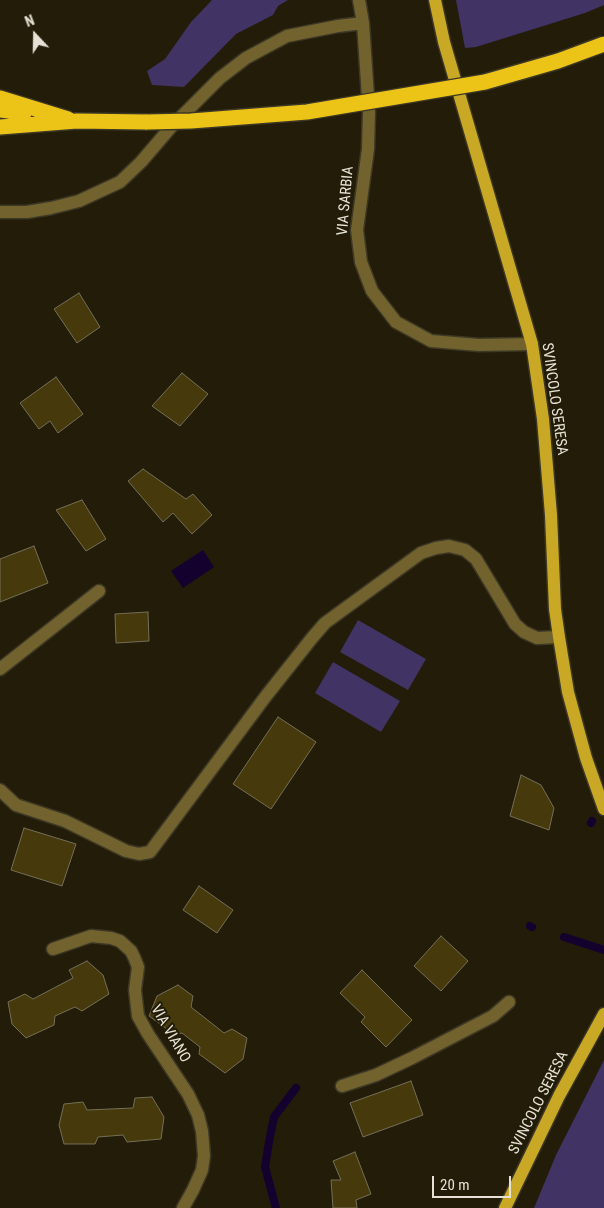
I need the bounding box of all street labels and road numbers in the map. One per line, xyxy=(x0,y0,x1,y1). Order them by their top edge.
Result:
street label: VIA SARBIA xyxy=(334,166,358,236)
street label: SVINCOLO SERESA xyxy=(537,342,571,456)
street label: VIA VIANO xyxy=(146,1002,194,1066)
street label: SVINCOLO SERESA xyxy=(505,1049,573,1157)

